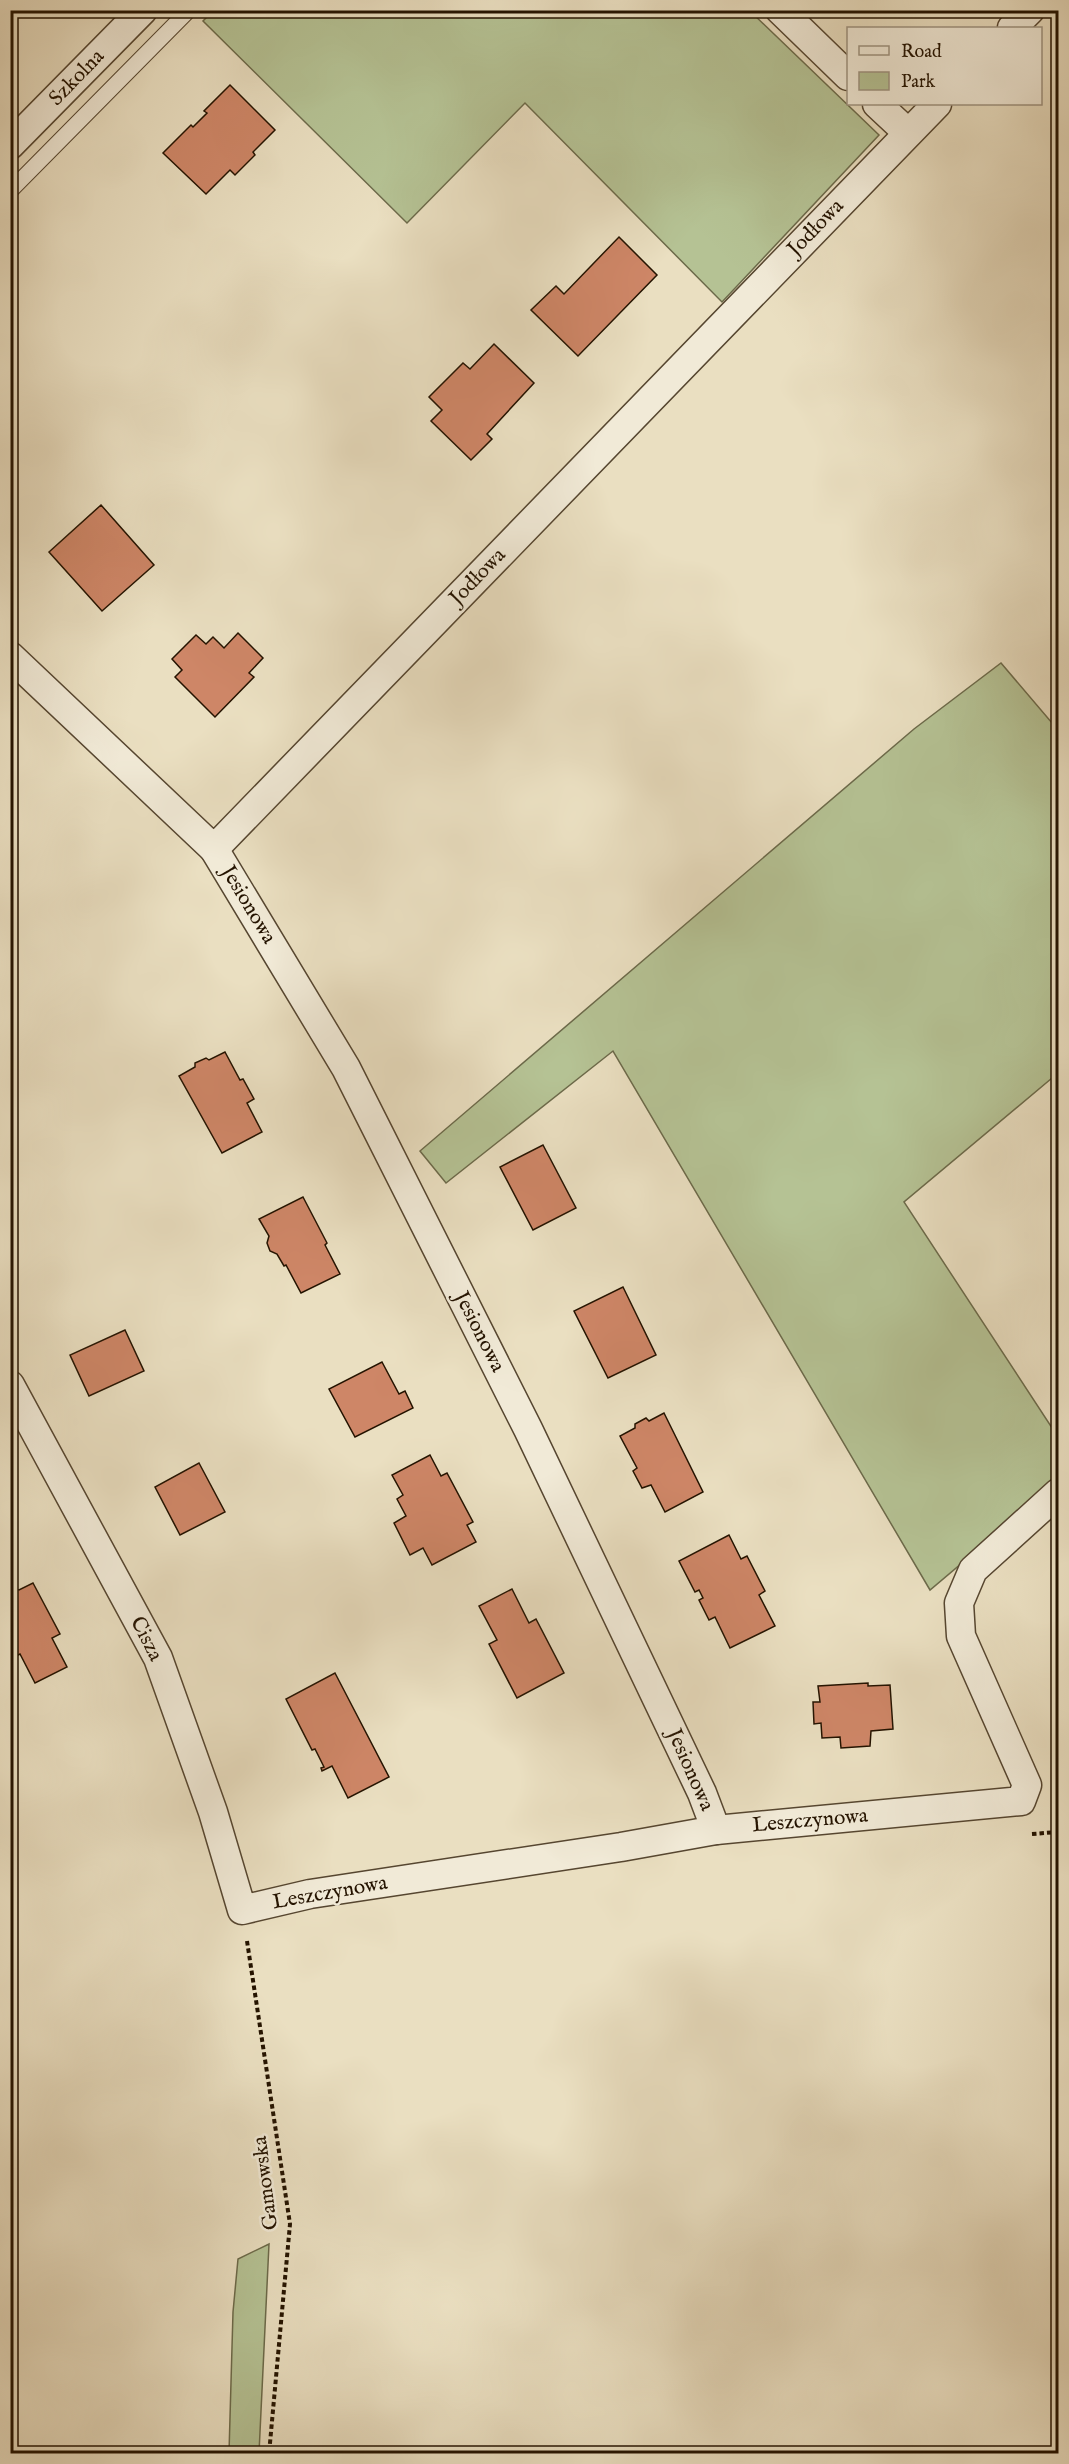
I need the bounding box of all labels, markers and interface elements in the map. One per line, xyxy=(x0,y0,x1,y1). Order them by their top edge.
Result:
legend xyxy=(847,27,1042,105)
text: Road xyxy=(901,41,942,64)
street label: Szkolna xyxy=(43,43,111,112)
text: Park xyxy=(901,71,936,94)
street label: Jodłowa xyxy=(781,193,851,264)
street label: Jodłowa xyxy=(443,542,513,613)
street label: Jesionowa xyxy=(213,859,282,950)
street label: Jesionowa xyxy=(446,1285,511,1378)
street label: Cisza xyxy=(123,1612,169,1667)
street label: Jesionowa xyxy=(659,1723,720,1816)
street label: Leszczynowa xyxy=(751,1802,870,1840)
street label: Leszczynowa xyxy=(270,1869,390,1916)
street label: Gamowska xyxy=(247,2134,285,2232)

